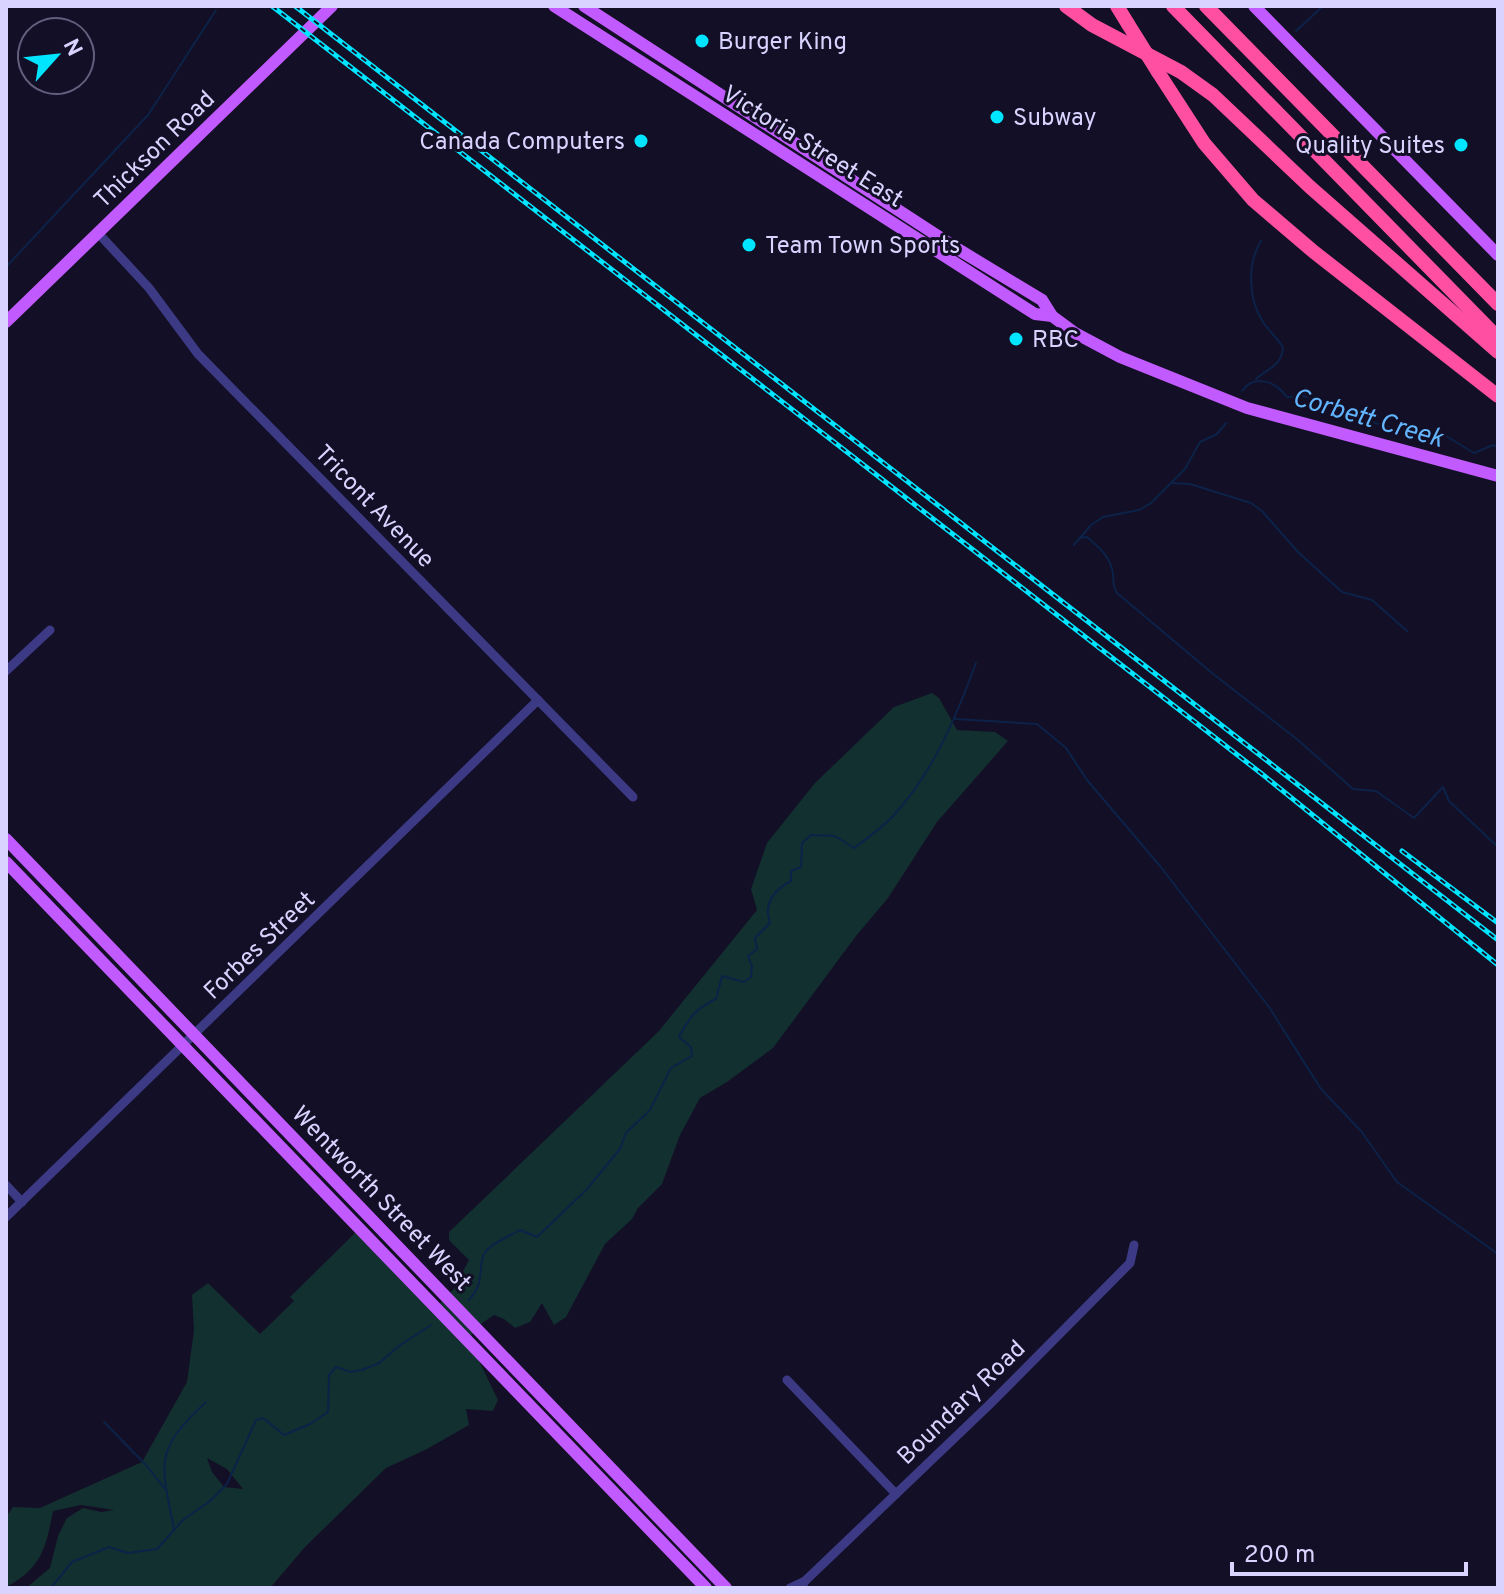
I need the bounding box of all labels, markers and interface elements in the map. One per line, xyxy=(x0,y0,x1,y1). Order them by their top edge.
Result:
north arrow xyxy=(16,16,96,96)
place label: Burger King xyxy=(718,28,847,58)
marker: Burger King xyxy=(693,32,711,50)
text: N xyxy=(56,35,87,61)
street label: Victoria Street East xyxy=(716,80,908,215)
street label: Thickson Road xyxy=(89,85,222,216)
place label: Subway xyxy=(1013,104,1096,134)
marker: Subway xyxy=(988,108,1006,126)
place label: Canada Computers xyxy=(419,128,625,158)
marker: Canada Computers xyxy=(632,132,650,150)
place label: Quality Suites xyxy=(1295,132,1445,162)
marker: Quality Suites xyxy=(1452,136,1470,154)
place label: Team Town Sports xyxy=(765,232,960,262)
marker: Team Town Sports xyxy=(740,236,758,254)
place label: RBC xyxy=(1032,326,1079,356)
marker: RBC xyxy=(1007,330,1025,348)
water label: Corbett Creek xyxy=(1288,382,1447,457)
street label: Tricont Avenue xyxy=(307,439,440,575)
street label: Forbes Street xyxy=(198,886,322,1007)
street label: Wentworth Street West xyxy=(284,1101,477,1298)
street label: Boundary Road xyxy=(892,1335,1033,1472)
scale bar xyxy=(1232,1526,1466,1576)
text: 200 m xyxy=(1244,1541,1315,1571)

